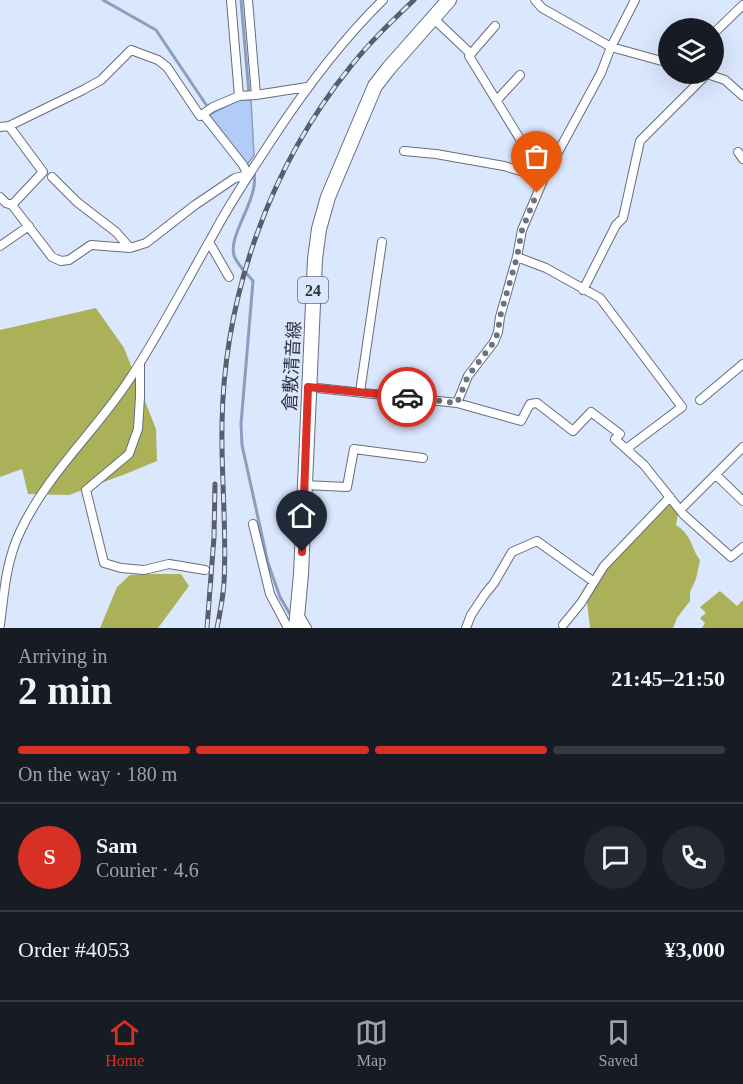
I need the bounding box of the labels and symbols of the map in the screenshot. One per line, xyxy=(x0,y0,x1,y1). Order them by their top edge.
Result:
pin xyxy=(511,131,562,193)
road number: 24 xyxy=(298,277,328,303)
street label: 倉敷清音線 xyxy=(280,321,304,411)
courier xyxy=(377,367,437,427)
pin xyxy=(276,490,327,552)

